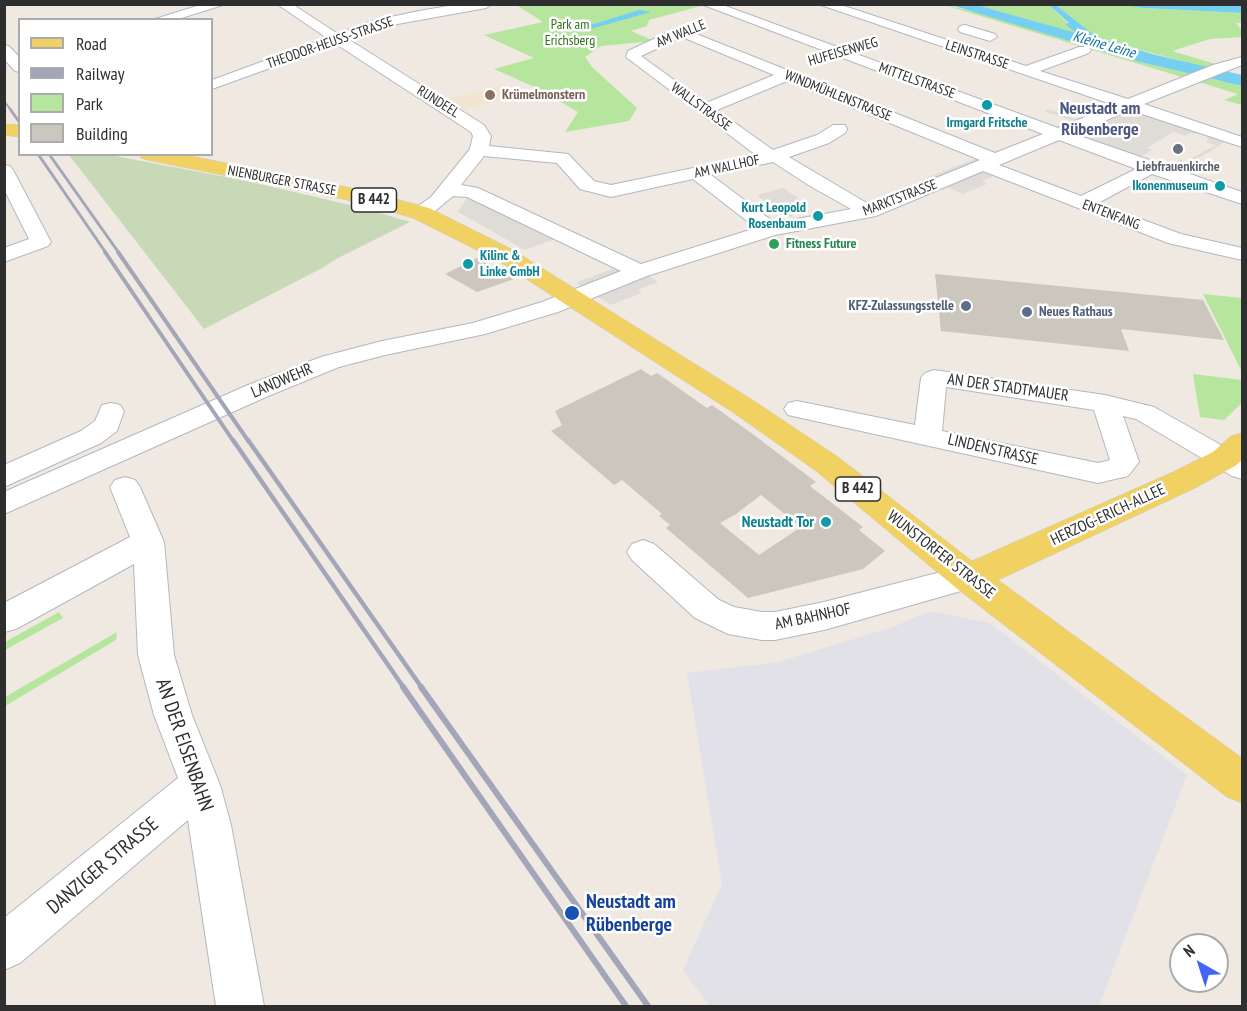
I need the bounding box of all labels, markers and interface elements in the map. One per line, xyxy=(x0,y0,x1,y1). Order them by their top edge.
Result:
street label: THEODOR-HEUSS-STRASSE xyxy=(264,13,396,73)
park label: Park am Erichsberg xyxy=(545,17,595,50)
street label: AM WALLE xyxy=(654,17,708,51)
legend xyxy=(18,18,213,156)
water label: Kleine Leine xyxy=(1071,28,1137,62)
text: Road xyxy=(76,32,107,55)
street label: HUFEISENWEG xyxy=(806,34,880,70)
street label: LEINSTRASSE xyxy=(943,37,1011,73)
street label: MITTELSTRASSE xyxy=(877,59,957,103)
text: Railway xyxy=(76,62,125,85)
street label: WINDMÜHLENSTRASSE xyxy=(782,67,894,125)
street label: WALLSTRASSE xyxy=(668,79,734,135)
street label: RUNDEEL xyxy=(414,82,462,122)
place label: Krümelmonstern xyxy=(502,87,585,103)
marker: Krümelmonstern xyxy=(483,88,497,102)
text: Park xyxy=(76,92,103,115)
marker: Irmgard Fritsche xyxy=(980,98,994,112)
district label: Neustadt am Rübenberge xyxy=(1060,98,1140,140)
place label: Irmgard Fritsche xyxy=(946,115,1028,131)
text: Building xyxy=(76,122,128,145)
marker: Liebfrauenkirche xyxy=(1171,142,1185,156)
street label: AM WALLHOF xyxy=(693,152,761,182)
place label: Liebfrauenkirche xyxy=(1136,159,1220,175)
street label: NIENBURGER STRASSE xyxy=(226,162,338,200)
street label: MARKTSTRASSE xyxy=(860,176,940,220)
place label: Ikonenmuseum xyxy=(1132,178,1208,194)
marker: Ikonenmuseum xyxy=(1213,179,1227,193)
road number: B 442 xyxy=(352,188,397,212)
street label: ENTENFANG xyxy=(1080,196,1142,234)
place label: Kurt Leopold Rosenbaum xyxy=(741,200,806,232)
marker: Kurt Leopold Rosenbaum xyxy=(811,209,825,223)
place label: Fitness Future xyxy=(786,236,857,252)
marker: Fitness Future xyxy=(767,237,781,251)
place label: Kilinc & Linke GmbH xyxy=(480,248,540,280)
marker: Kilinc & Linke GmbH xyxy=(461,257,475,271)
place label: KFZ-Zulassungsstelle xyxy=(848,298,954,314)
marker: KFZ-Zulassungsstelle xyxy=(959,299,973,313)
place label: Neues Rathaus xyxy=(1039,304,1113,320)
marker: Neues Rathaus xyxy=(1020,305,1034,319)
street label: LANDWEHR xyxy=(248,359,316,403)
street label: AN DER STADTMAUER xyxy=(946,370,1070,406)
street label: LINDENSTRASSE xyxy=(946,430,1040,470)
road number: B 442 xyxy=(836,477,880,501)
street label: HERZOG-ERICH-ALLEE xyxy=(1048,480,1168,550)
street label: WUNSTORFER STRASSE xyxy=(883,507,999,603)
place label: Neustadt Tor xyxy=(742,512,814,532)
marker: Neustadt Tor xyxy=(819,515,833,529)
street label: AM BAHNHOF xyxy=(773,600,853,634)
street label: AN DER EISENBAHN xyxy=(150,675,218,815)
street label: DANZIGER STRASSE xyxy=(43,813,163,919)
place label: Neustadt am Rübenberge xyxy=(586,890,676,937)
marker: Neustadt am Rübenberge xyxy=(563,904,581,922)
north arrow xyxy=(1169,933,1229,993)
text: N xyxy=(1179,940,1199,961)

